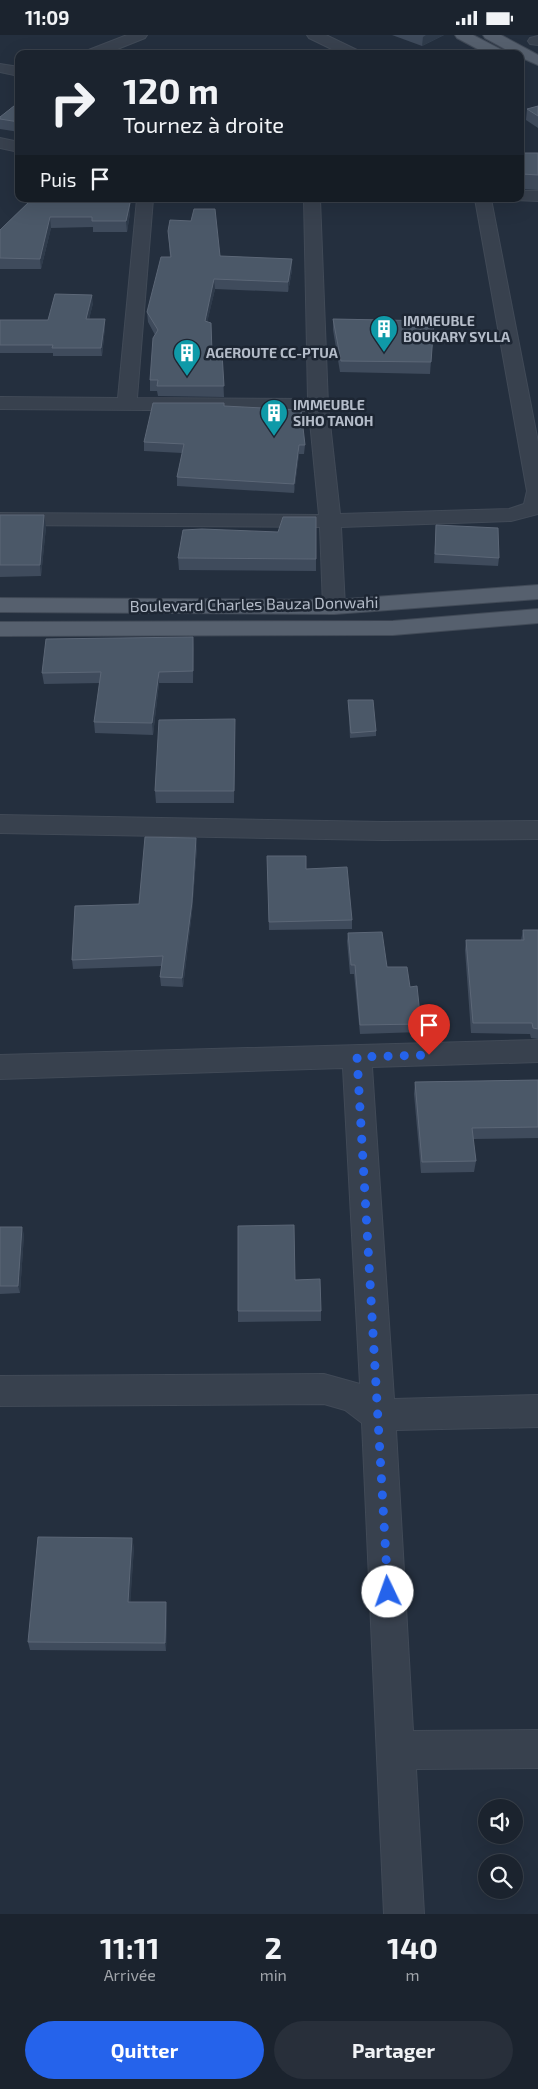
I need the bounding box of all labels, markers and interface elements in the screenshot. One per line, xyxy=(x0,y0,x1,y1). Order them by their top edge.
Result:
text: 11:09 xyxy=(25,6,70,29)
text: 120 m xyxy=(123,69,219,111)
icon: right xyxy=(40,70,105,135)
text: Tournez à droite xyxy=(123,111,284,137)
icon: arrive xyxy=(86,165,114,193)
text: Puis xyxy=(40,168,76,191)
place label: IMMEUBLE BOUKARY SYLLA xyxy=(403,312,511,345)
building icon: IMMEUBLE BOUKARY SYLLA xyxy=(369,314,399,353)
building icon: AGEROUTE CC-PTUA xyxy=(172,338,202,377)
place label: AGEROUTE CC-PTUA xyxy=(206,344,339,361)
place label: IMMEUBLE SIHO TANOH xyxy=(293,396,373,429)
building icon: IMMEUBLE SIHO TANOH xyxy=(259,398,289,437)
street label: Boulevard Charles Bauza Donwahi xyxy=(129,592,379,615)
pin xyxy=(408,1004,450,1055)
icon: arrive xyxy=(415,1011,443,1039)
position arrow xyxy=(361,1565,413,1617)
map controls xyxy=(478,1799,523,1899)
button: sound xyxy=(478,1799,523,1844)
button: search xyxy=(478,1854,523,1899)
text: 11:11 xyxy=(100,1929,160,1965)
text: 2 xyxy=(265,1929,282,1965)
text: 140 xyxy=(387,1929,438,1965)
text: Arrivée xyxy=(104,1965,156,1984)
text: min xyxy=(260,1965,287,1984)
text: m xyxy=(405,1965,419,1984)
button: Quitter xyxy=(25,2021,264,2079)
button: Partager xyxy=(274,2021,513,2079)

